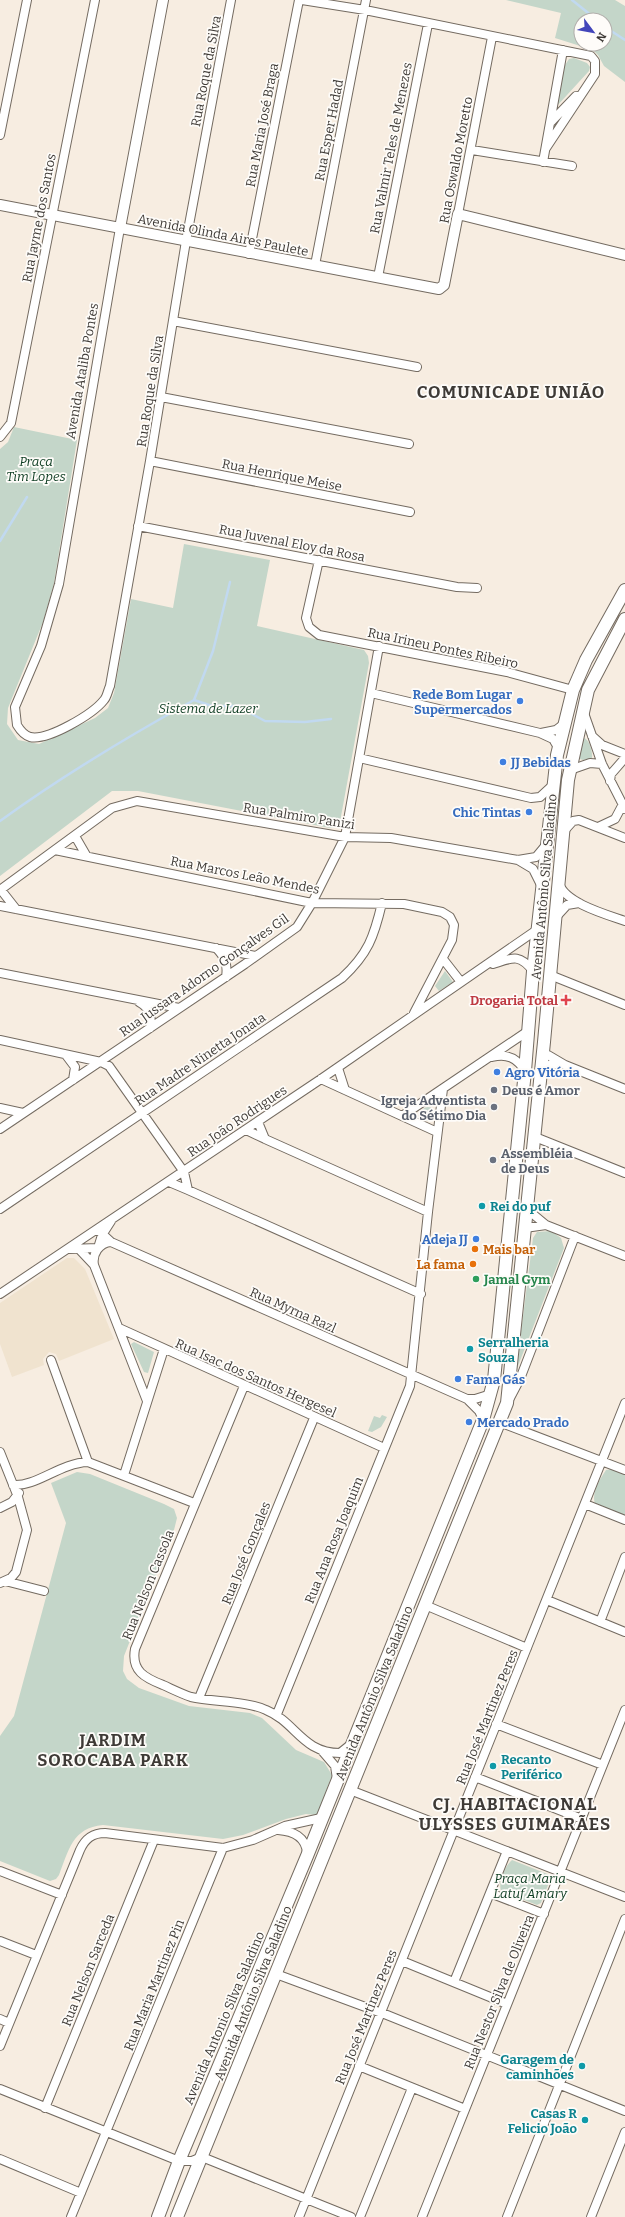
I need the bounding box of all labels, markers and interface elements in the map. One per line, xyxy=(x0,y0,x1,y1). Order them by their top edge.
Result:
north arrow xyxy=(573,12,613,52)
street label: Rua Roque da Silva xyxy=(188,14,224,128)
text: N xyxy=(593,30,609,45)
street label: Rua Valmir Teles de Menezes xyxy=(367,61,415,235)
street label: Rua Maria José Braga xyxy=(243,62,281,188)
street label: Rua Esper Hadad xyxy=(312,78,346,182)
street label: Rua Oswaldo Moretto xyxy=(436,95,476,225)
street label: Rua Jayme dos Santos xyxy=(19,152,59,284)
street label: Avenida Olinda Aires Paulete xyxy=(136,211,310,259)
street label: Avenida Ataliba Pontes xyxy=(63,302,101,440)
street label: Rua Roque da Silva xyxy=(134,334,166,448)
district label: COMUNICADE UNIÃO xyxy=(417,382,605,403)
park label: Praça Tim Lopes xyxy=(6,454,66,484)
street label: Rua Henrique Meise xyxy=(221,456,343,494)
street label: Rua Juvenal Eloy da Rosa xyxy=(218,521,366,565)
street label: Rua Irineu Pontes Ribeiro xyxy=(366,625,520,671)
place label: Rede Bom Lugar Supermercados xyxy=(413,687,512,717)
marker: Rede Bom Lugar Supermercados xyxy=(515,696,525,706)
park label: Sistema de Lazer xyxy=(159,701,258,716)
place label: JJ Bebidas xyxy=(510,755,571,770)
marker: JJ Bebidas xyxy=(498,757,508,767)
street label: Avenida Antônio Silva Saladino xyxy=(528,793,560,981)
street label: Rua Palmiro Panizi xyxy=(242,800,356,832)
place label: Chic Tintas xyxy=(453,805,521,820)
marker: Chic Tintas xyxy=(524,807,534,817)
street label: Rua Marcos Leão Mendes xyxy=(169,853,321,897)
street label: Rua Jussara Adorno Gonçalves Gil xyxy=(117,911,292,1039)
place label: Drogaria Total xyxy=(470,993,558,1008)
marker: Drogaria Total xyxy=(561,995,571,1005)
street label: Rua Madre Ninetta Jonata xyxy=(132,1010,268,1108)
place label: Agro Vitória xyxy=(505,1065,581,1080)
marker: Agro Vitória xyxy=(492,1067,502,1077)
street label: Rua João Rodrigues xyxy=(185,1082,289,1160)
place label: Deus é Amor xyxy=(502,1083,580,1098)
marker: Deus é Amor xyxy=(489,1085,499,1095)
place label: Igreja Adventista do Sétimo Dia xyxy=(381,1093,487,1123)
marker: Igreja Adventista do Sétimo Dia xyxy=(489,1102,499,1112)
place label: Assembléia de Deus xyxy=(501,1146,573,1176)
marker: Assembléia de Deus xyxy=(488,1155,498,1165)
place label: Rei do puf xyxy=(490,1199,552,1214)
marker: Rei do puf xyxy=(477,1201,487,1211)
place label: Adeja JJ xyxy=(422,1232,469,1248)
marker: Adeja JJ xyxy=(471,1234,481,1244)
place label: Mais bar xyxy=(483,1242,535,1257)
marker: Mais bar xyxy=(470,1244,480,1254)
place label: La fama xyxy=(416,1257,466,1272)
marker: La fama xyxy=(468,1259,478,1269)
place label: Jamal Gym xyxy=(483,1272,551,1287)
marker: Jamal Gym xyxy=(471,1274,481,1284)
street label: Rua Myrna Razl xyxy=(247,1284,339,1336)
place label: Serralheria Souza xyxy=(478,1335,549,1365)
street label: Rua Isac dos Santos Hergesel xyxy=(173,1336,339,1420)
marker: Serralheria Souza xyxy=(465,1344,475,1354)
place label: Fama Gás xyxy=(466,1372,525,1387)
marker: Fama Gás xyxy=(453,1374,463,1384)
place label: Mercado Prado xyxy=(477,1415,570,1430)
marker: Mercado Prado xyxy=(464,1417,474,1427)
street label: Rua Ana Rosa Joaquim xyxy=(302,1474,367,1606)
street label: Rua José Gonçales xyxy=(219,1499,273,1607)
street label: Rua Nelson Cassola xyxy=(119,1528,177,1642)
street label: Avenida Antônio Silva Saladino xyxy=(332,1604,416,1782)
street label: Rua José Martinez Peres xyxy=(453,1647,521,1787)
district label: JARDIM SOROCABA PARK xyxy=(37,1730,189,1771)
place label: Recanto Periférico xyxy=(501,1752,563,1782)
marker: Recanto Periférico xyxy=(488,1761,498,1771)
district label: CJ. HABITACIONAL ULYSSES GUIMARÃES xyxy=(419,1794,611,1835)
park label: Praça Maria Latuf Amary xyxy=(493,1871,568,1901)
street label: Avenida Antônio Silva Saladino xyxy=(211,1904,295,2082)
street label: Rua Nelson Sarceda xyxy=(59,1912,117,2028)
street label: Rua Nestor Silva de Oliveira xyxy=(461,1913,537,2071)
street label: Rua Maria Martinez Pin xyxy=(121,1916,188,2053)
street label: Avenida Antonio Silva Saladino xyxy=(181,1929,267,2107)
street label: Rua José Martinez Peres xyxy=(332,1947,400,2087)
place label: Garagem de caminhões xyxy=(500,2052,574,2082)
marker: Garagem de caminhões xyxy=(577,2061,587,2071)
place label: Casas R Felicio João xyxy=(508,2106,577,2136)
marker: Casas R Felicio João xyxy=(580,2115,590,2125)

